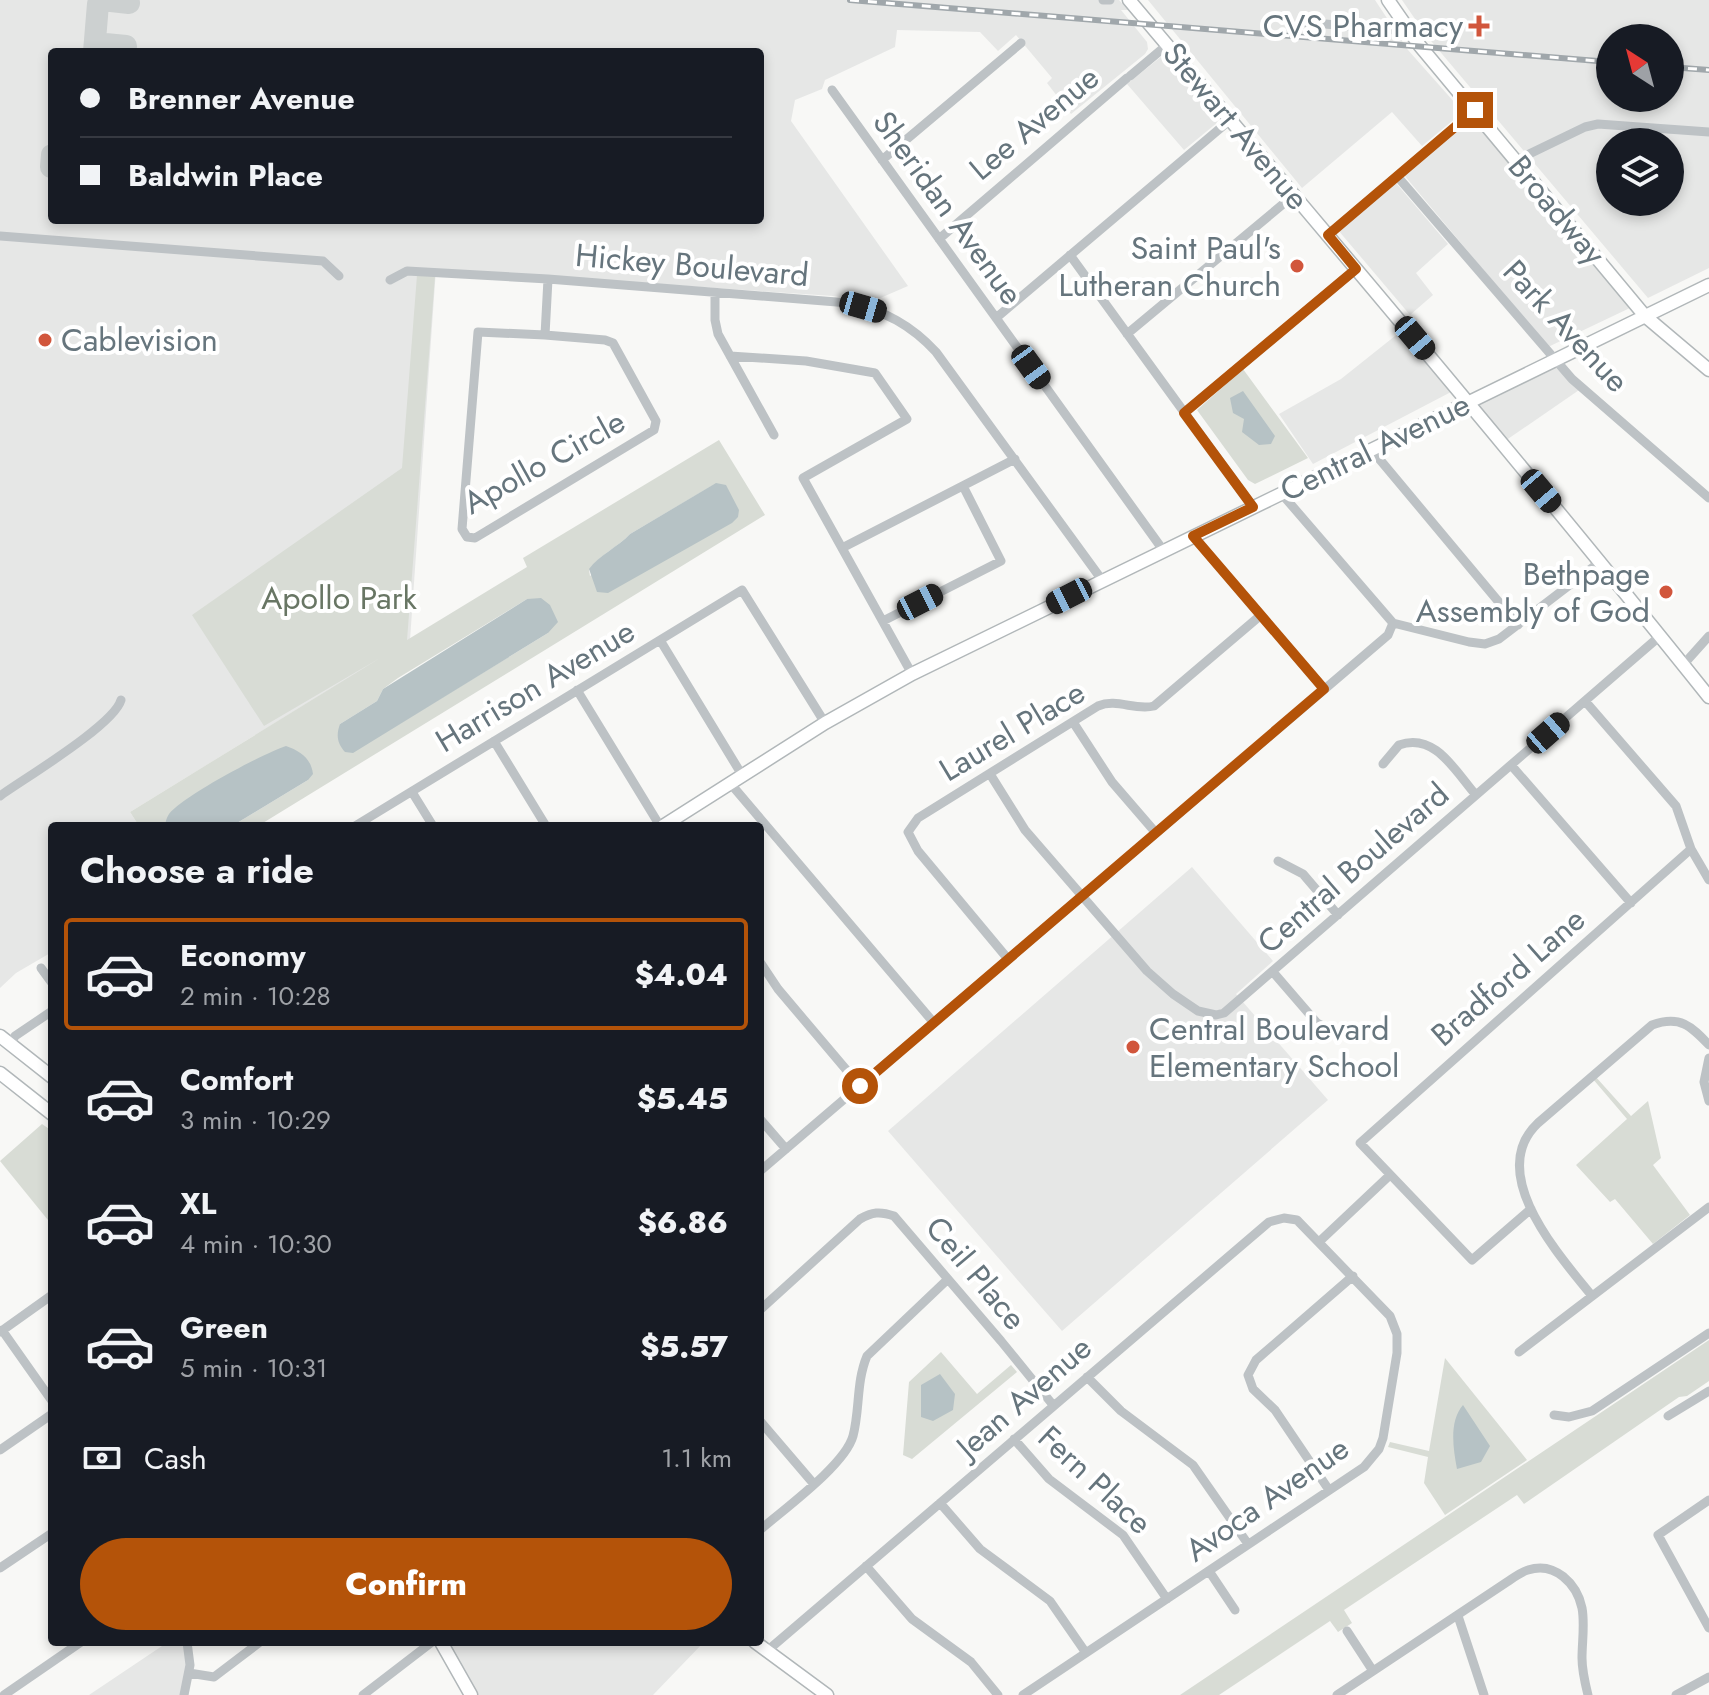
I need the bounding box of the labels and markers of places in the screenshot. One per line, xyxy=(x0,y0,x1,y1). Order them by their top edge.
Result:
place label: CVS Pharmacy xyxy=(1263,3,1464,49)
marker: CVS Pharmacy xyxy=(1470,17,1488,35)
place label: Saint Paul's Lutheran Church xyxy=(1059,225,1281,308)
marker: Saint Paul's Lutheran Church xyxy=(1288,257,1306,275)
place label: Cablevision xyxy=(61,317,218,363)
marker: Cablevision xyxy=(36,331,54,349)
place label: Bethpage Assembly of God xyxy=(1416,551,1650,634)
marker: Bethpage Assembly of God xyxy=(1657,583,1675,601)
place label: Central Boulevard Elementary School xyxy=(1149,1006,1399,1089)
marker: Central Boulevard Elementary School xyxy=(1124,1038,1142,1056)

